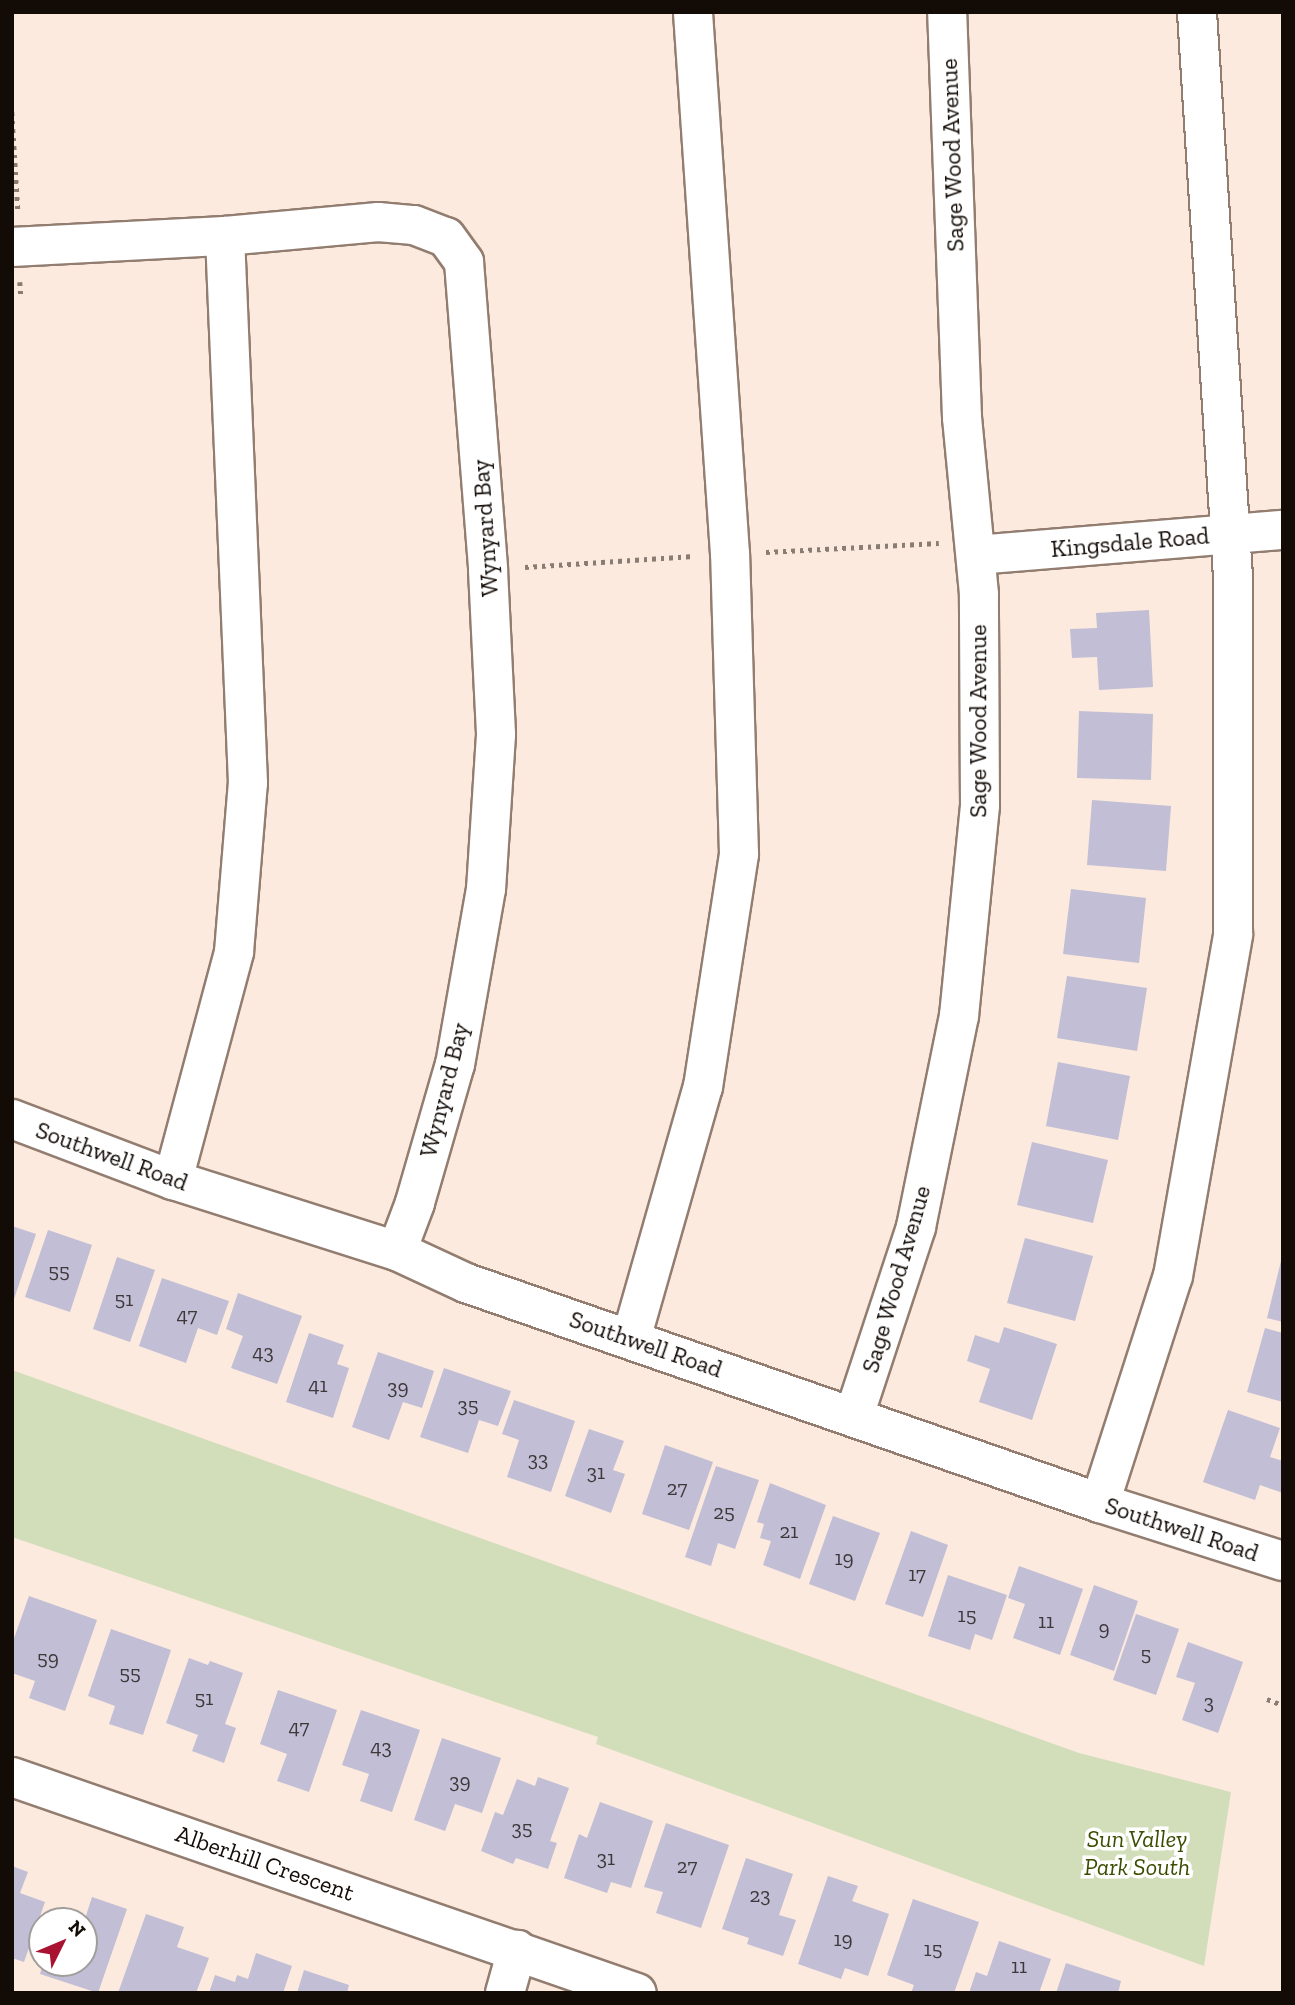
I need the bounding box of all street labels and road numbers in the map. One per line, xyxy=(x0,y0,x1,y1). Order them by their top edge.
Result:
street label: Sage Wood Avenue xyxy=(934,57,970,253)
street label: Wynyard Bay xyxy=(466,458,504,598)
street label: Kingsdale Road xyxy=(1050,521,1210,563)
street label: Sage Wood Avenue xyxy=(964,624,992,818)
street label: Wynyard Bay xyxy=(413,1020,475,1160)
street label: Southwell Road xyxy=(32,1115,192,1197)
street label: Sage Wood Avenue xyxy=(855,1181,937,1377)
street label: Southwell Road xyxy=(566,1304,726,1384)
street label: Southwell Road xyxy=(1102,1491,1262,1567)
street label: Alberhill Crescent xyxy=(172,1819,358,1907)

